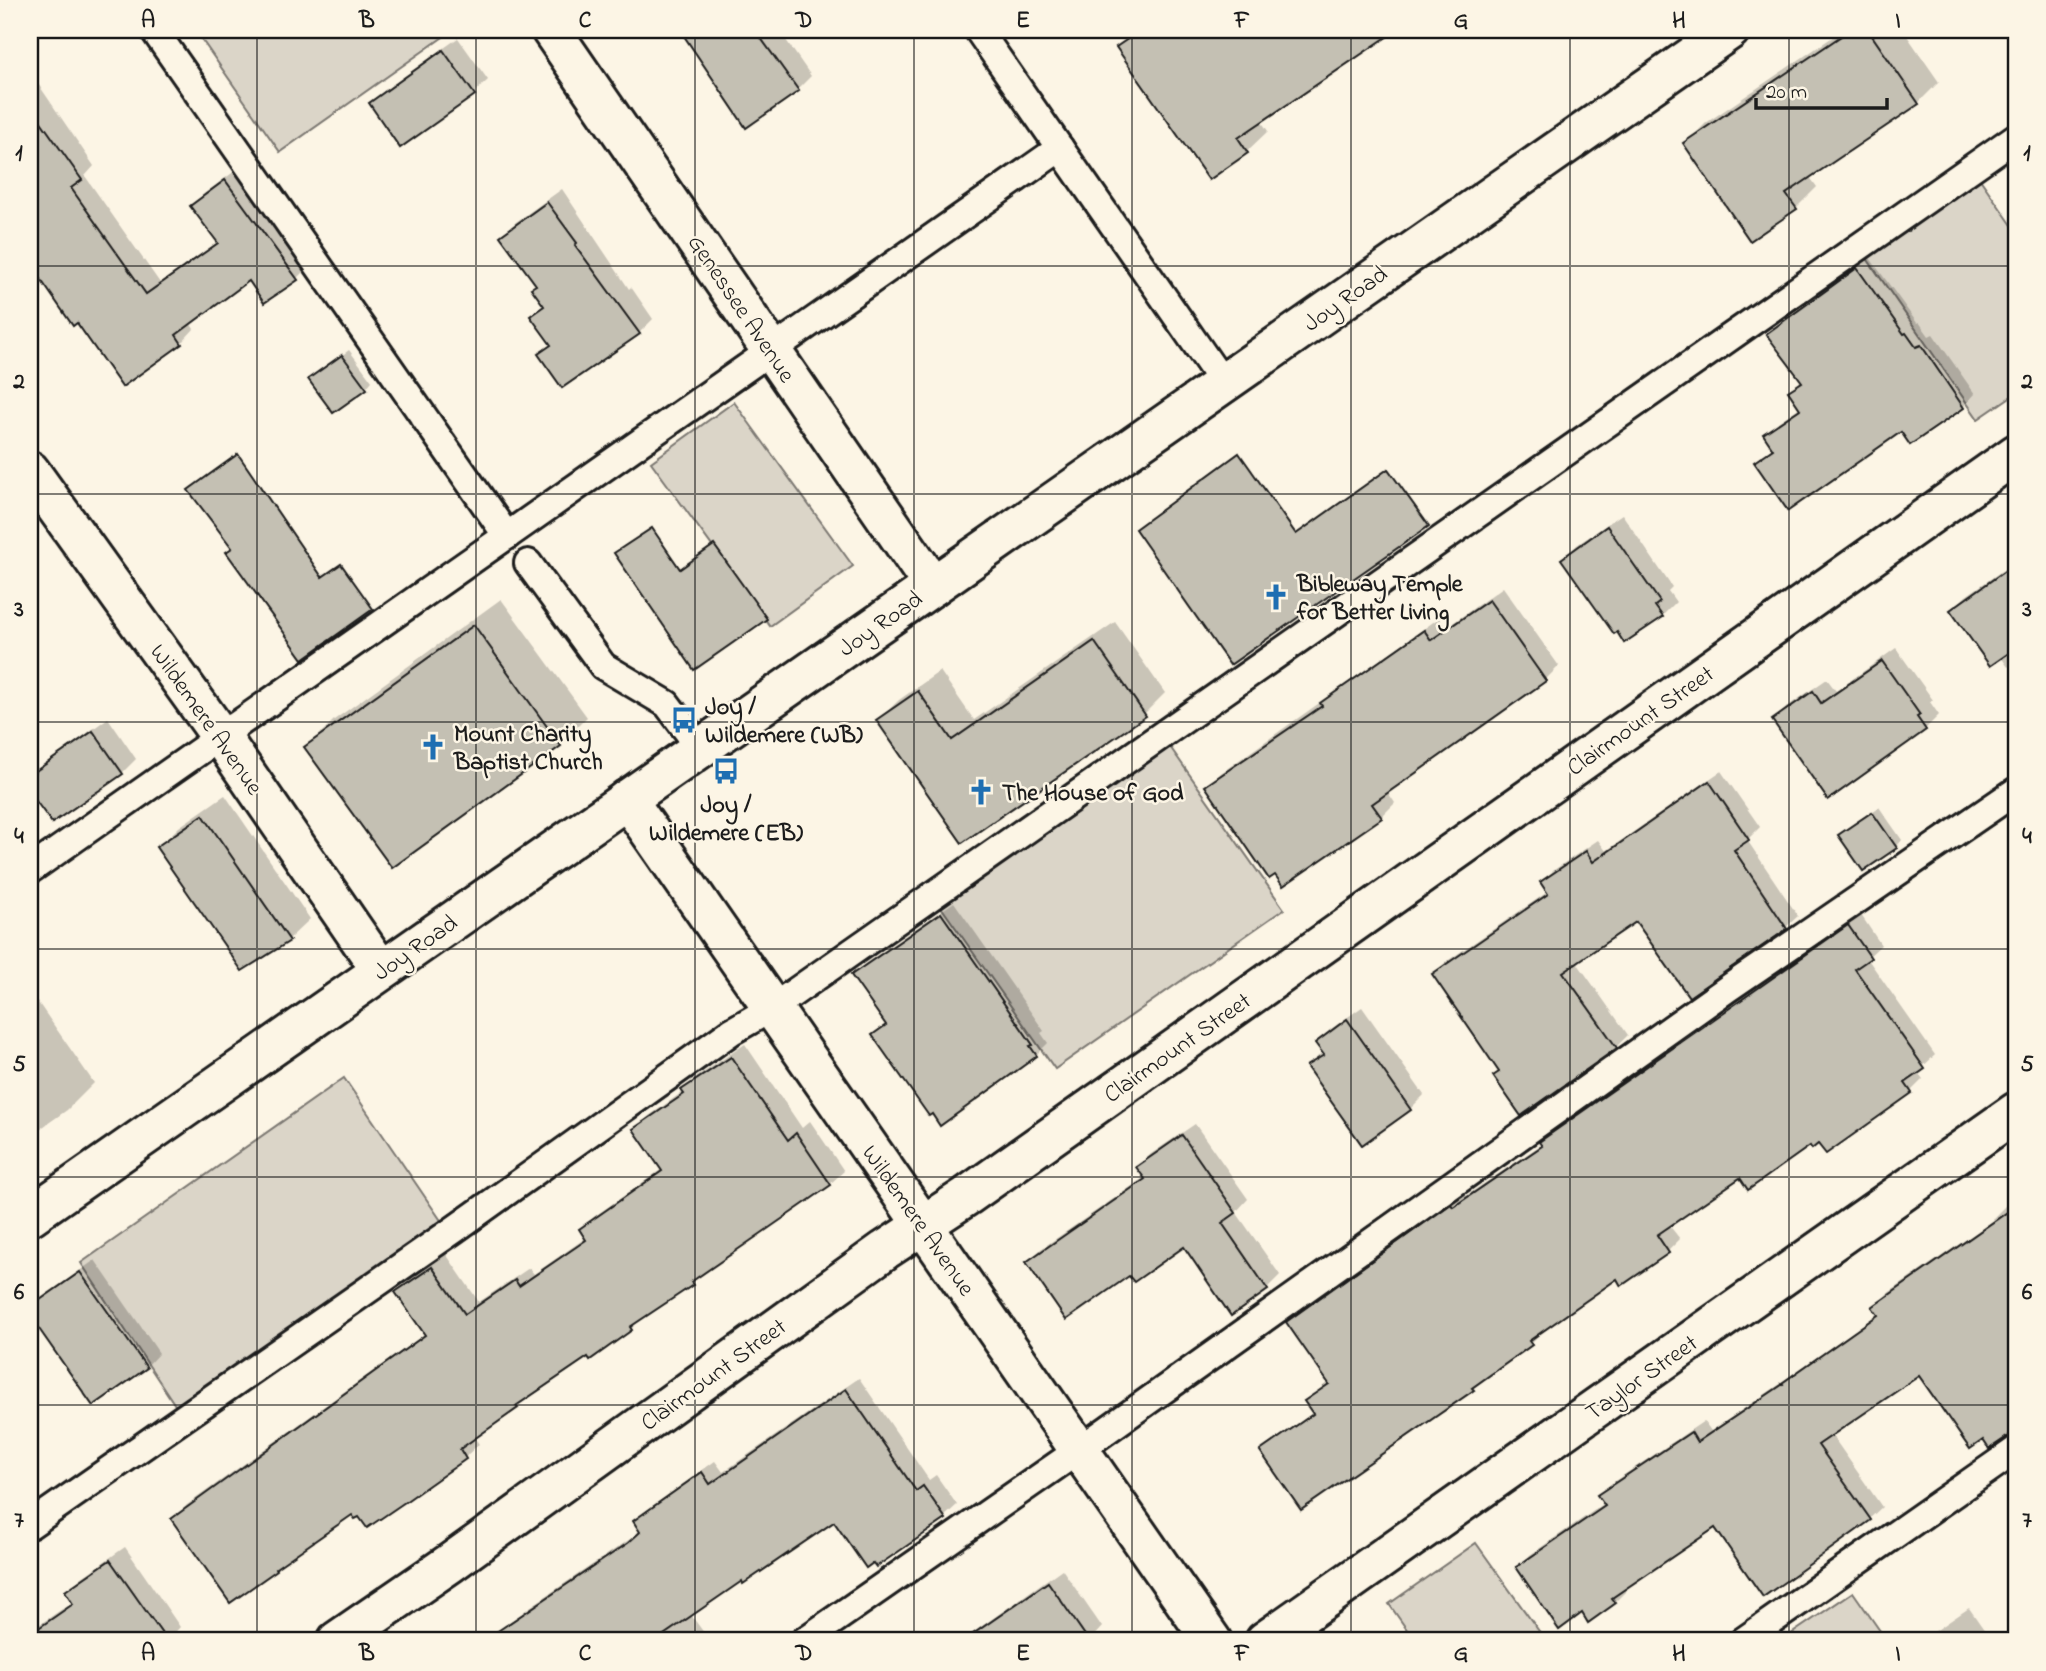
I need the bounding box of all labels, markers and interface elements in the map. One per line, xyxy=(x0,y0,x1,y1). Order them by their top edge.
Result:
text: A xyxy=(141,5,155,38)
text: B xyxy=(358,5,375,38)
text: C xyxy=(579,5,592,38)
text: D xyxy=(795,5,812,38)
text: E xyxy=(1016,5,1030,38)
text: F xyxy=(1234,5,1250,38)
text: G xyxy=(1454,5,1468,38)
text: H xyxy=(1672,5,1686,38)
text: I xyxy=(1895,5,1901,38)
scale bar xyxy=(1756,66,1887,110)
text: 20 m xyxy=(1766,78,1807,108)
text: 1 xyxy=(15,138,23,171)
text: 1 xyxy=(2023,138,2031,171)
street label: Genessee Avenue xyxy=(677,228,803,391)
street label: Joy Road xyxy=(1297,258,1397,343)
text: 2 xyxy=(12,366,25,399)
text: 2 xyxy=(2020,366,2033,399)
place label: Bibleway Temple for Better Living xyxy=(1296,568,1464,632)
church icon: Bibleway Temple for Better Living xyxy=(1261,582,1291,612)
street label: Joy Road xyxy=(832,583,932,668)
text: 3 xyxy=(13,594,24,627)
text: 3 xyxy=(2021,594,2032,627)
street label: Wildemere Avenue xyxy=(140,638,270,803)
street label: Clairmount Street xyxy=(1561,658,1722,786)
place label: Joy / Wildemere (WB) xyxy=(705,691,863,754)
bus stop icon: Joy / Wildemere (WB) xyxy=(669,705,699,735)
place label: Mount Charity Baptist Church xyxy=(453,718,603,781)
church icon: Mount Charity Baptist Church xyxy=(418,732,448,762)
bus stop icon: Joy / Wildemere (EB) xyxy=(711,756,741,786)
church icon: The House of God xyxy=(966,777,996,807)
place label: The House of God xyxy=(1002,777,1184,812)
place label: Joy / Wildemere (EB) xyxy=(649,789,803,852)
text: 4 xyxy=(14,821,24,854)
text: 4 xyxy=(2022,821,2032,854)
street label: Joy Road xyxy=(367,907,467,992)
street label: Clairmount Street xyxy=(1098,985,1259,1113)
text: 5 xyxy=(12,1049,26,1082)
text: 5 xyxy=(2020,1049,2034,1082)
street label: Wildemere Avenue xyxy=(852,1139,982,1304)
text: 6 xyxy=(14,1277,25,1310)
text: 6 xyxy=(2022,1277,2033,1310)
street label: Clairmount Street xyxy=(634,1311,795,1441)
street label: Taylor Street xyxy=(1579,1327,1706,1432)
text: 7 xyxy=(14,1505,24,1538)
text: 7 xyxy=(2022,1505,2032,1538)
text: A xyxy=(141,1638,155,1671)
text: B xyxy=(358,1638,375,1671)
text: C xyxy=(579,1638,592,1671)
text: D xyxy=(795,1638,812,1671)
text: E xyxy=(1016,1638,1030,1671)
text: F xyxy=(1234,1638,1250,1671)
text: G xyxy=(1454,1638,1468,1671)
text: H xyxy=(1672,1638,1686,1671)
text: I xyxy=(1895,1638,1901,1671)

